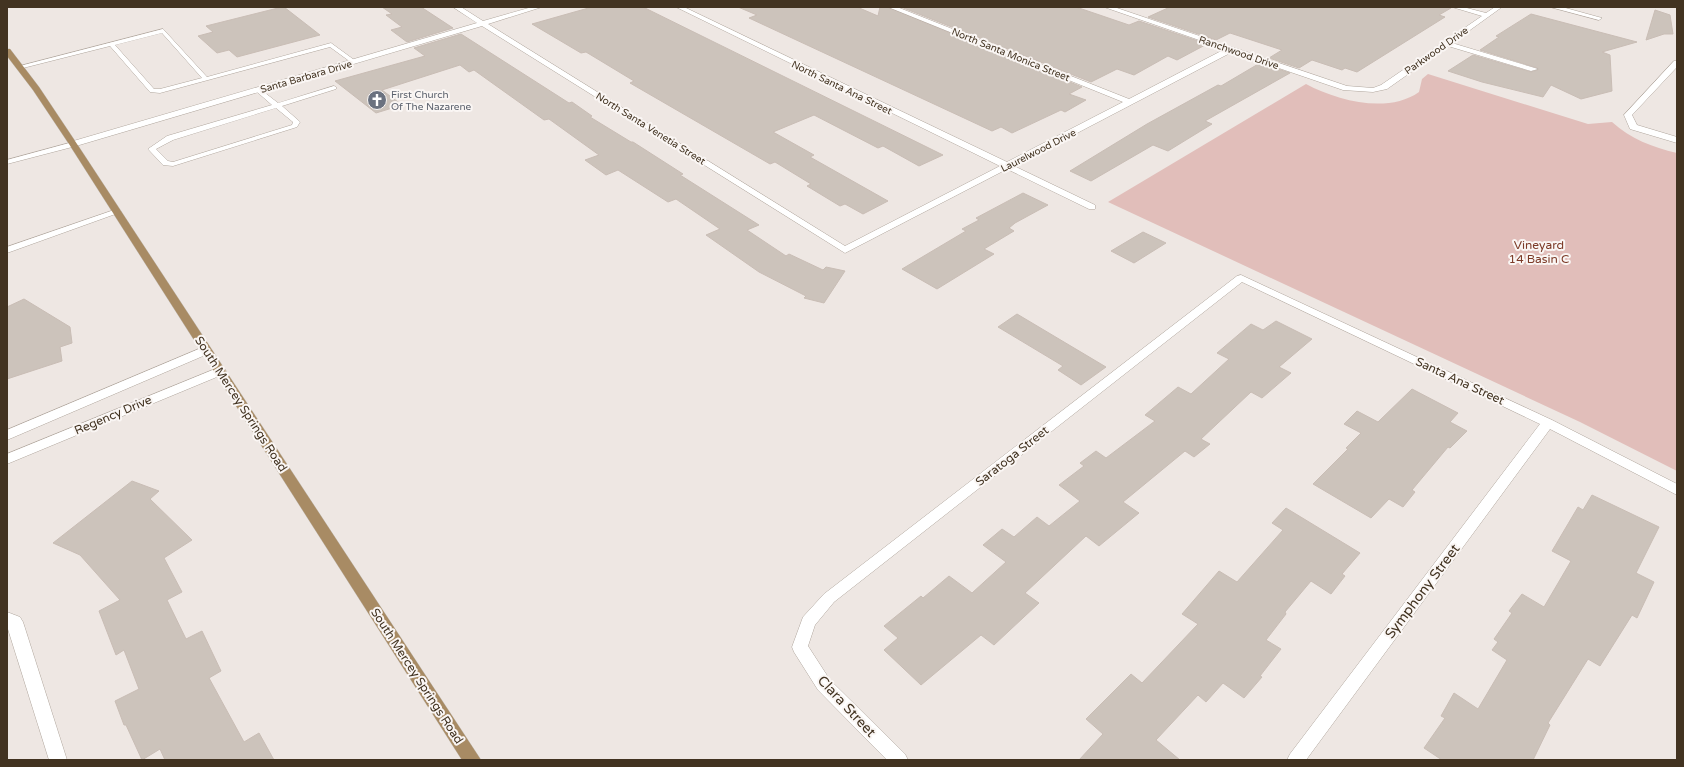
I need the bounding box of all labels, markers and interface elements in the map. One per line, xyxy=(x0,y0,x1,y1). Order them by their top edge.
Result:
street label: Parkwood Drive xyxy=(1402,24,1471,77)
street label: North Santa Monica Street xyxy=(950,26,1072,84)
street label: Ranchwood Drive xyxy=(1197,34,1281,72)
street label: Santa Barbara Drive xyxy=(259,58,354,96)
street label: North Santa Ana Street xyxy=(789,58,894,118)
church icon: First Church Of The Nazarene xyxy=(366,89,388,111)
place label: First Church Of The Nazarene xyxy=(391,89,472,113)
street label: North Santa Venetia Street xyxy=(593,90,708,168)
street label: Laurelwood Drive xyxy=(999,127,1078,175)
park label: Vineyard 14 Basin C xyxy=(1509,238,1569,266)
street label: South Mercey Springs Road xyxy=(192,334,290,474)
street label: Santa Ana Street xyxy=(1413,354,1507,408)
street label: Regency Drive xyxy=(72,392,154,438)
street label: Saratoga Street xyxy=(973,423,1052,489)
street label: Symphony Street xyxy=(1381,540,1464,642)
street label: South Mercey Springs Road xyxy=(368,606,466,746)
street label: Clara Street xyxy=(814,672,880,741)

